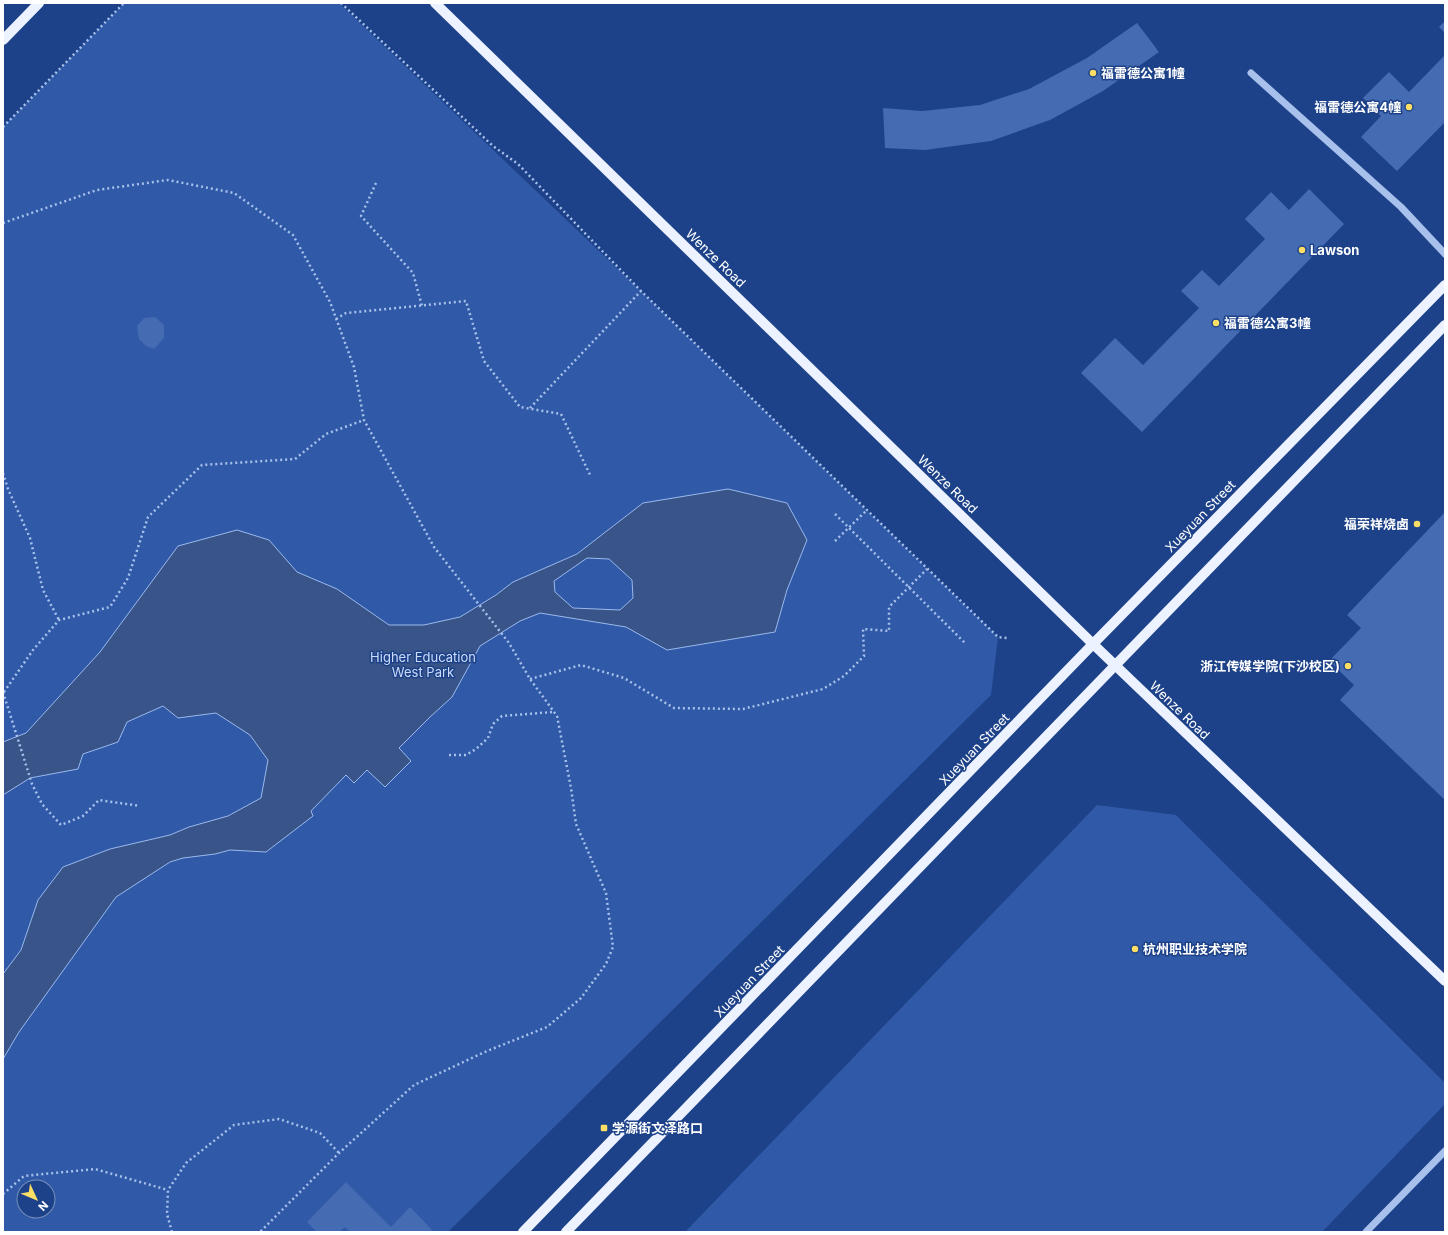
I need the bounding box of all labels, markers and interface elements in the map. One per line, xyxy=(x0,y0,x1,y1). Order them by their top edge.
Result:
place label: 福雷德公寓1幢 xyxy=(1101,65,1185,81)
marker: 福雷德公寓1幢 xyxy=(1088,68,1098,78)
place label: 福雷德公寓4幢 xyxy=(1314,99,1401,115)
marker: 福雷德公寓4幢 xyxy=(1404,102,1414,112)
street label: Wenze Road xyxy=(683,226,749,290)
place label: Lawson xyxy=(1310,242,1359,258)
marker: Lawson xyxy=(1297,245,1307,255)
place label: 福雷德公寓3幢 xyxy=(1224,315,1310,331)
marker: 福雷德公寓3幢 xyxy=(1211,318,1221,328)
street label: Wenze Road xyxy=(915,452,981,516)
street label: Xueyuan Street xyxy=(1162,477,1238,555)
place label: 福荣祥烧卤 xyxy=(1344,516,1409,532)
marker: 福荣祥烧卤 xyxy=(1412,519,1422,529)
park label: Higher Education West Park xyxy=(370,649,476,680)
place label: 浙江传媒学院(下沙校区) xyxy=(1200,658,1340,674)
marker: 浙江传媒学院(下沙校区) xyxy=(1343,661,1353,671)
street label: Wenze Road xyxy=(1147,678,1213,742)
street label: Xueyuan Street xyxy=(936,710,1012,788)
place label: 杭州职业技术学院 xyxy=(1143,941,1247,957)
street label: Xueyuan Street xyxy=(711,942,787,1020)
marker: 杭州职业技术学院 xyxy=(1130,944,1140,954)
place label: 学源街文泽路口 xyxy=(612,1120,703,1136)
marker: 学源街文泽路口 xyxy=(599,1123,609,1133)
north arrow xyxy=(16,1179,56,1219)
text: N xyxy=(35,1198,51,1214)

